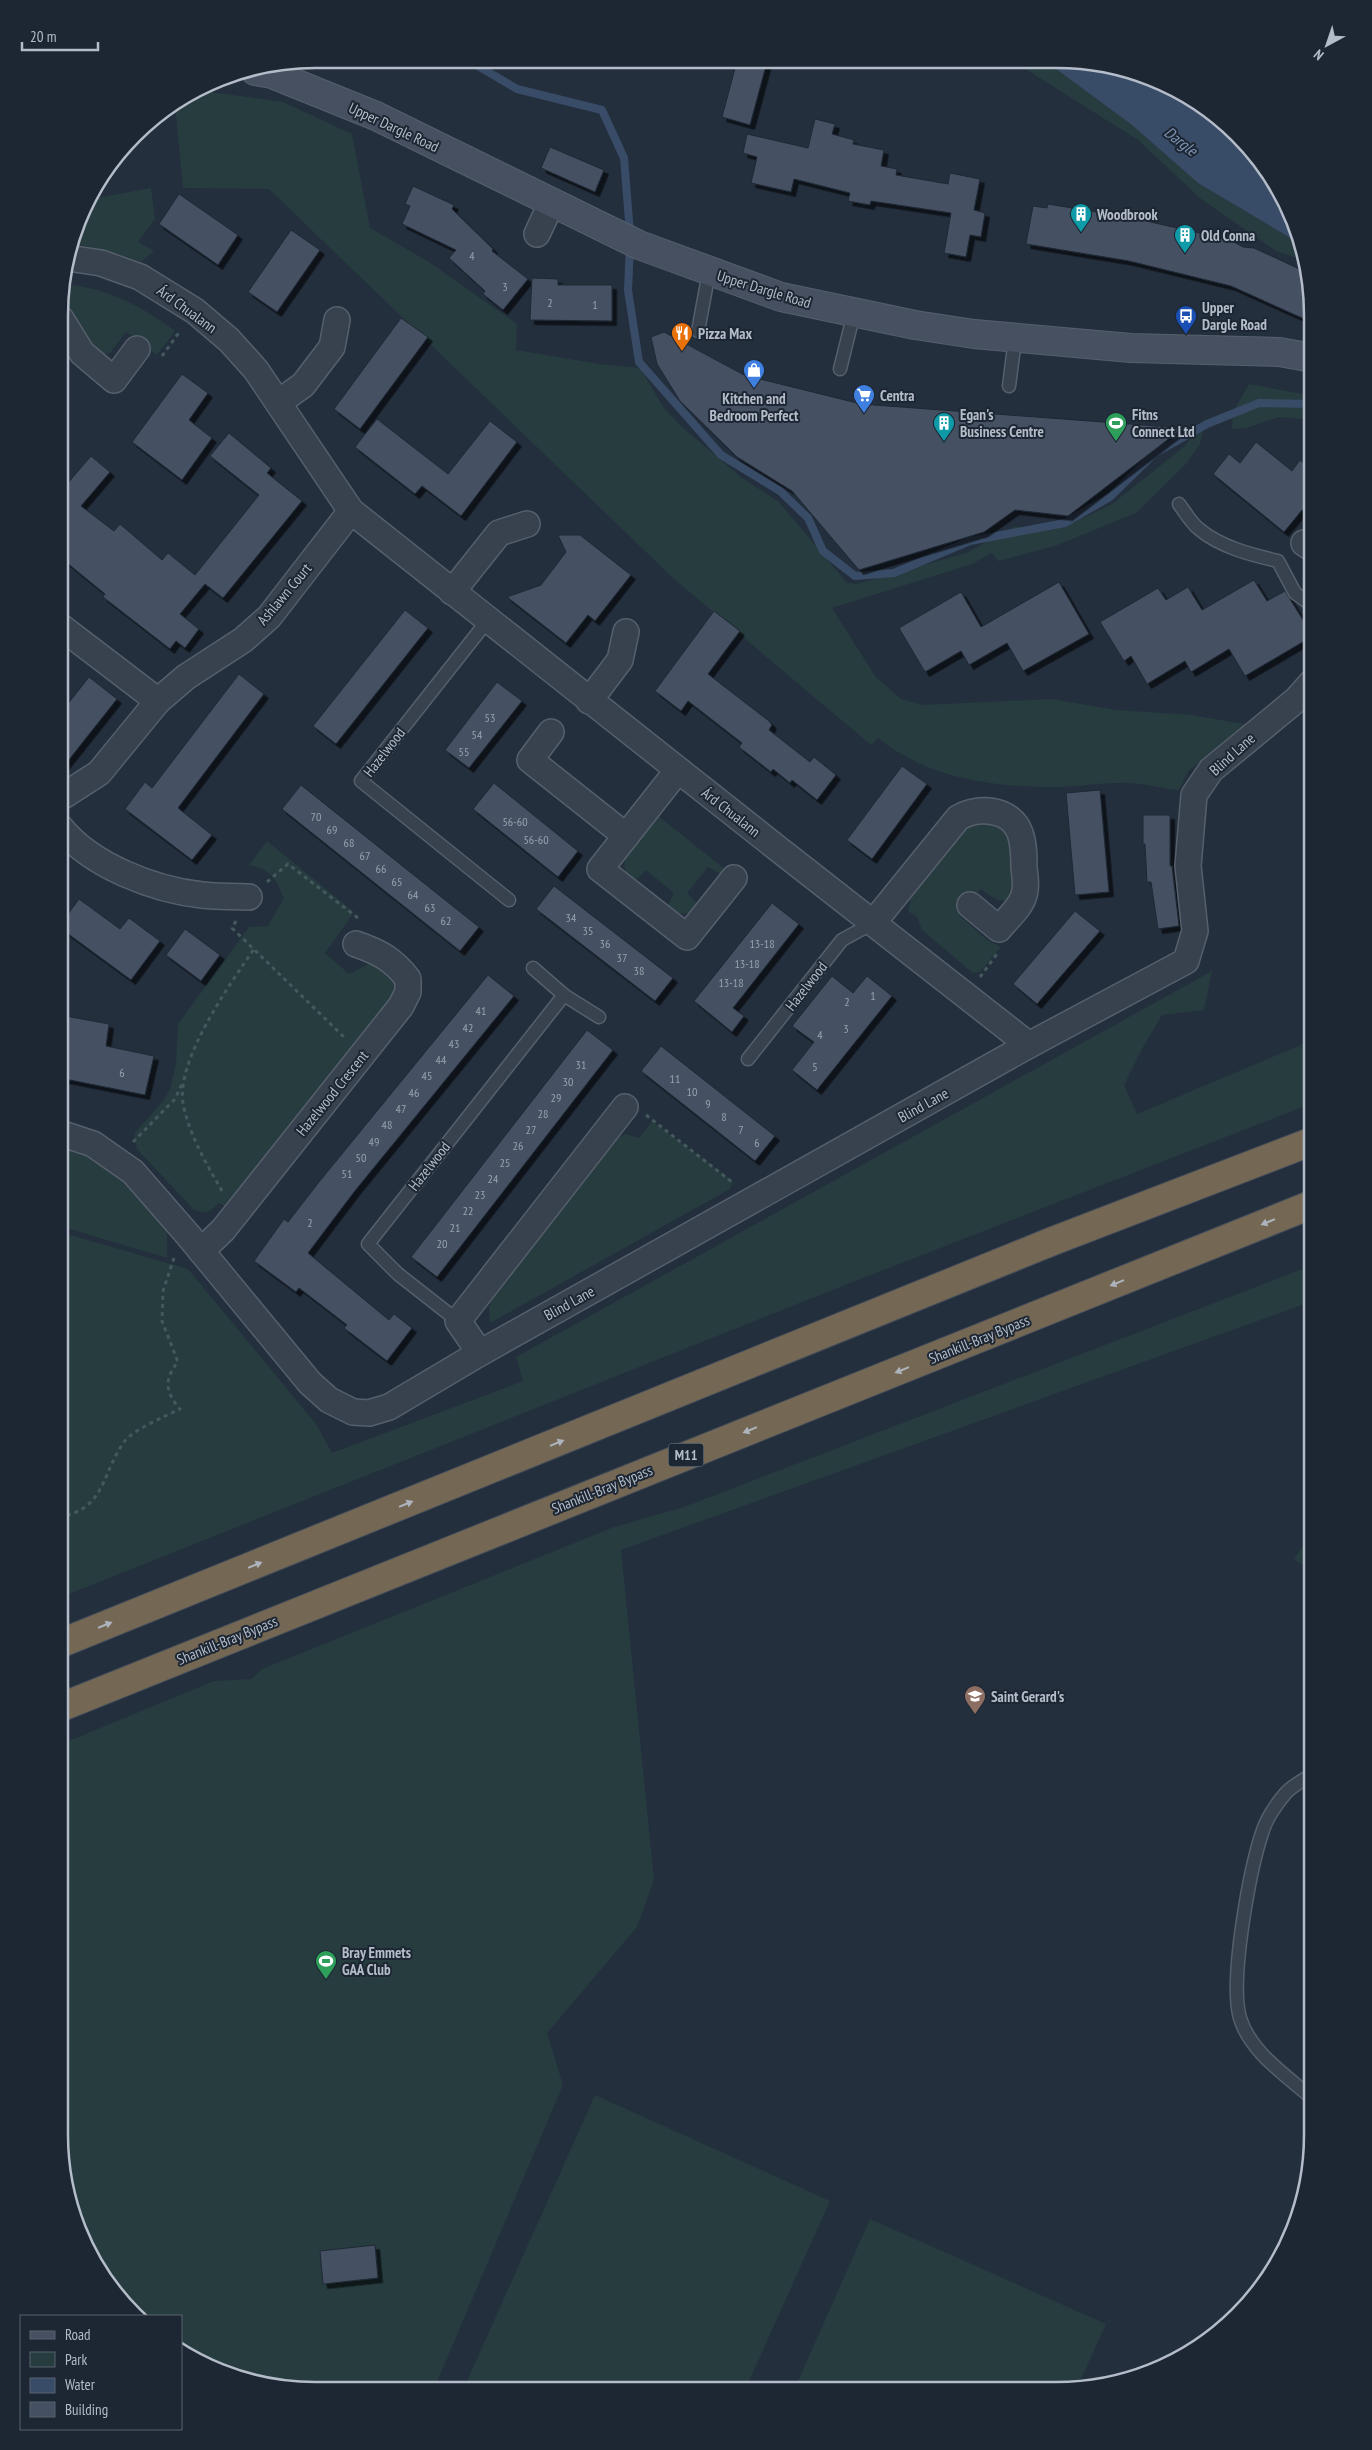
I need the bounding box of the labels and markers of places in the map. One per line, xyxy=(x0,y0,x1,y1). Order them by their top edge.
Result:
building icon: Woodbrook xyxy=(1069,202,1093,233)
place label: Woodbrook xyxy=(1096,205,1158,224)
building icon: Old Conna xyxy=(1173,223,1197,254)
place label: Old Conna xyxy=(1201,226,1255,245)
place label: Upper Dargle Road xyxy=(1202,298,1267,334)
bus stop icon: Upper Dargle Road xyxy=(1174,304,1198,335)
restaurant icon: Pizza Max xyxy=(670,321,694,352)
place label: Pizza Max xyxy=(698,324,752,343)
shop icon: Kitchen and Bedroom Perfect xyxy=(742,358,766,389)
supermarket icon: Centra xyxy=(852,383,876,414)
place label: Centra xyxy=(880,386,915,405)
place label: Kitchen and Bedroom Perfect xyxy=(710,389,799,425)
place label: Egan's Business Centre xyxy=(960,405,1044,441)
place label: Fitns Connect Ltd xyxy=(1132,405,1195,441)
building icon: Egan's Business Centre xyxy=(932,411,956,442)
sports icon: Fitns Connect Ltd xyxy=(1104,411,1128,442)
school or university icon: Saint Gerard's xyxy=(963,1684,987,1715)
place label: Saint Gerard's xyxy=(991,1687,1064,1706)
place label: Bray Emmets GAA Club xyxy=(342,1943,411,1979)
sports icon: Bray Emmets GAA Club xyxy=(314,1949,338,1980)

